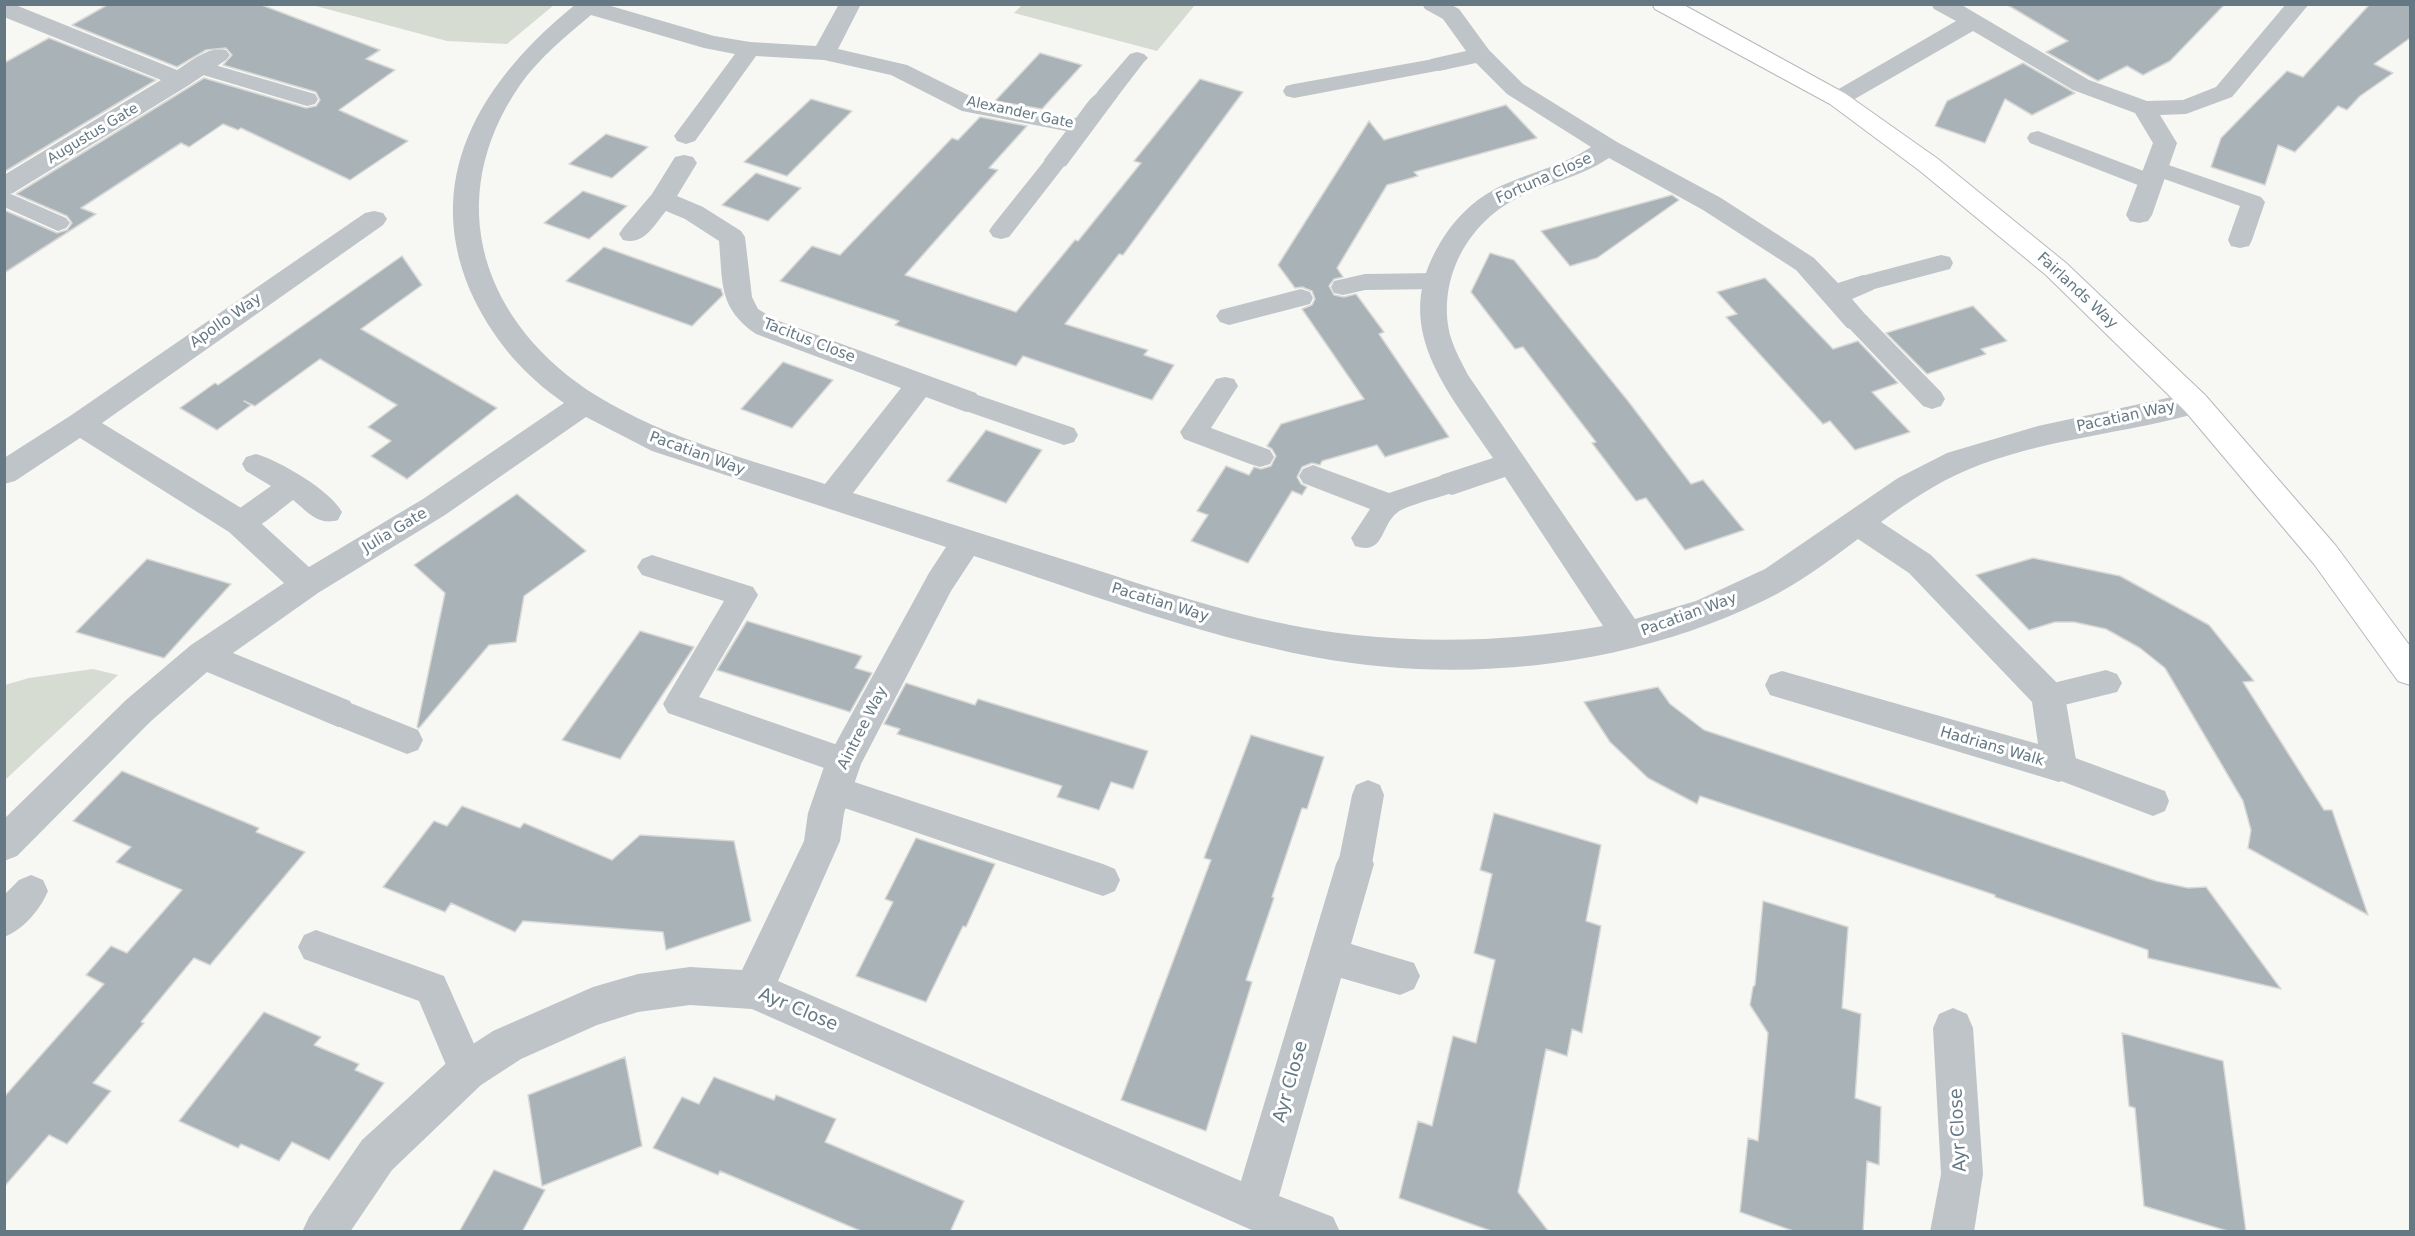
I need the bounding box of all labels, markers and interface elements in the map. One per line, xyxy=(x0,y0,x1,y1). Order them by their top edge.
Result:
street label: Alexander Gate xyxy=(965,93,1075,133)
street label: Augustus Gate xyxy=(44,100,142,168)
street label: Fortuna Close xyxy=(1493,150,1595,208)
street label: Fairlands Way xyxy=(2033,249,2121,333)
street label: Apollo Way xyxy=(187,290,265,352)
street label: Tacitus Close xyxy=(760,315,858,367)
street label: Pacatian Way xyxy=(2075,398,2177,436)
street label: Pacatian Way xyxy=(647,428,747,480)
street label: Julia Gate xyxy=(359,505,431,557)
street label: Pacatian Way xyxy=(1109,580,1211,626)
street label: Pacatian Way xyxy=(1639,589,1739,641)
street label: Aintree Way xyxy=(834,683,892,773)
street label: Hadrians Walk xyxy=(1938,724,2046,770)
street label: Ayr Close xyxy=(755,984,841,1036)
street label: Ayr Close xyxy=(1269,1039,1313,1125)
street label: Ayr Close xyxy=(1946,1088,1972,1172)

